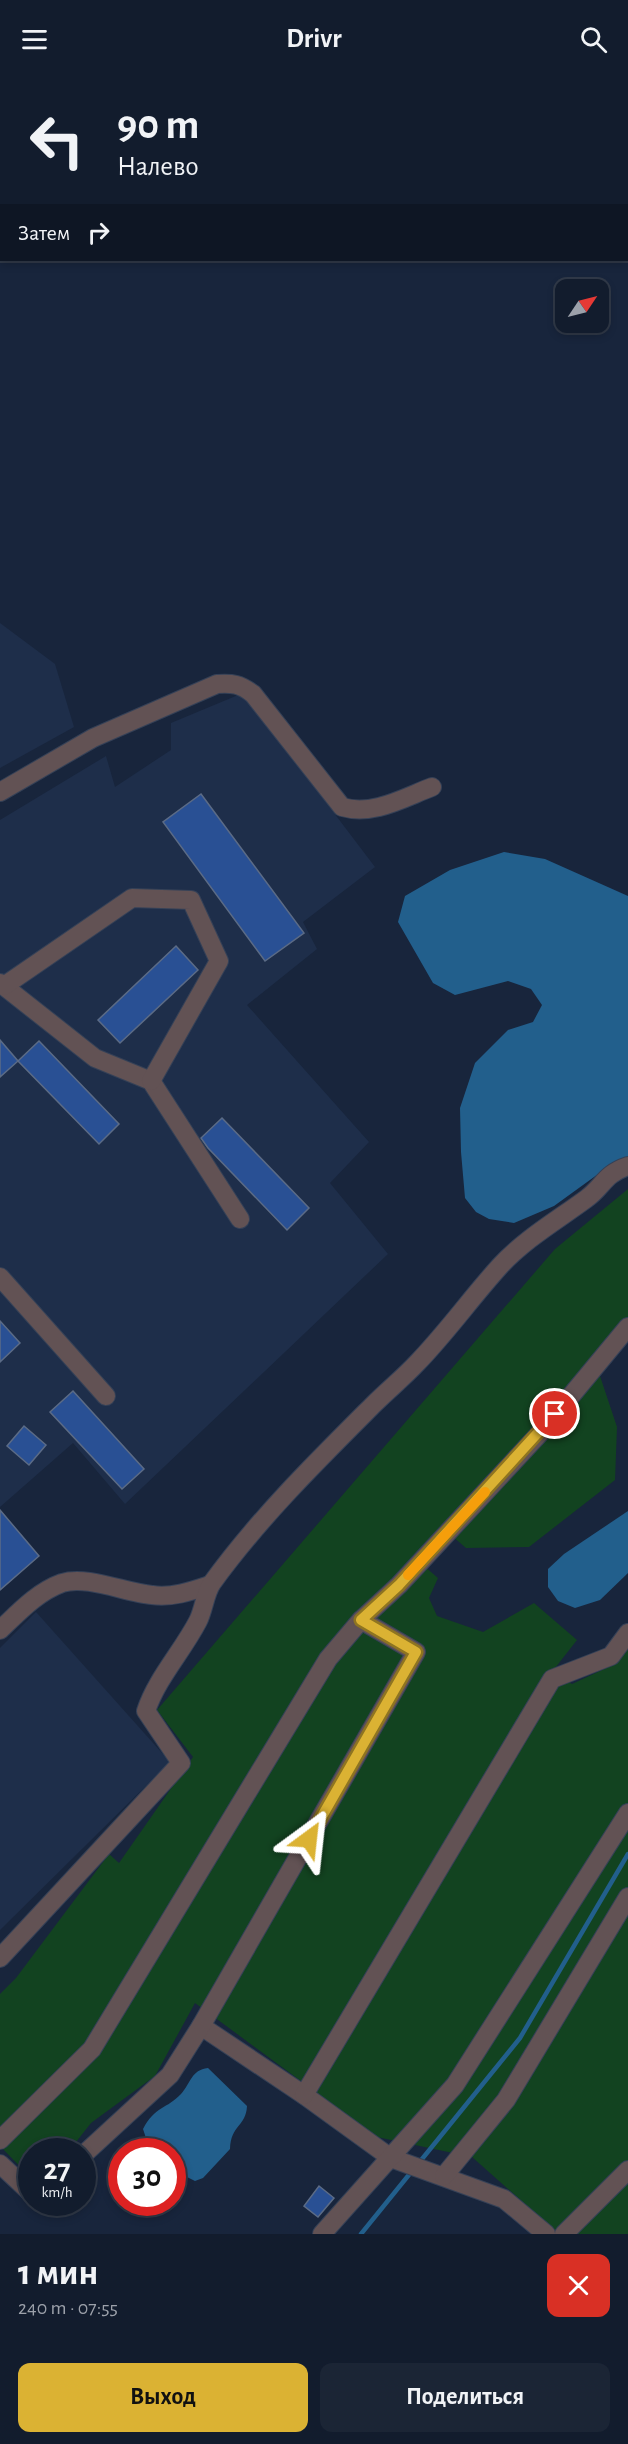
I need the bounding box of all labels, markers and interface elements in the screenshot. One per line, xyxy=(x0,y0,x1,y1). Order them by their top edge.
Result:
icon: menu xyxy=(18,23,51,56)
icon: search xyxy=(577,23,610,56)
text: Drivr xyxy=(286,25,342,52)
icon: left xyxy=(18,102,96,180)
text: 90 m xyxy=(117,104,199,146)
text: Налево xyxy=(117,153,199,180)
icon: right xyxy=(82,216,115,249)
text: Затем xyxy=(18,222,70,244)
north arrow xyxy=(555,279,609,333)
map controls xyxy=(555,279,609,333)
pin xyxy=(529,1388,580,1439)
icon: arrive xyxy=(538,1397,571,1430)
position arrow xyxy=(277,1807,341,1871)
speed limit sign: 30 xyxy=(108,2138,186,2216)
text: 27 xyxy=(43,2155,71,2185)
text: km/h xyxy=(42,2185,72,2200)
button: close xyxy=(547,2254,610,2317)
text: 1 мин xyxy=(18,2255,98,2291)
text: 240 m · 07:55 xyxy=(18,2298,118,2318)
button: Выход xyxy=(18,2363,308,2432)
button: Поделиться xyxy=(320,2363,610,2432)

